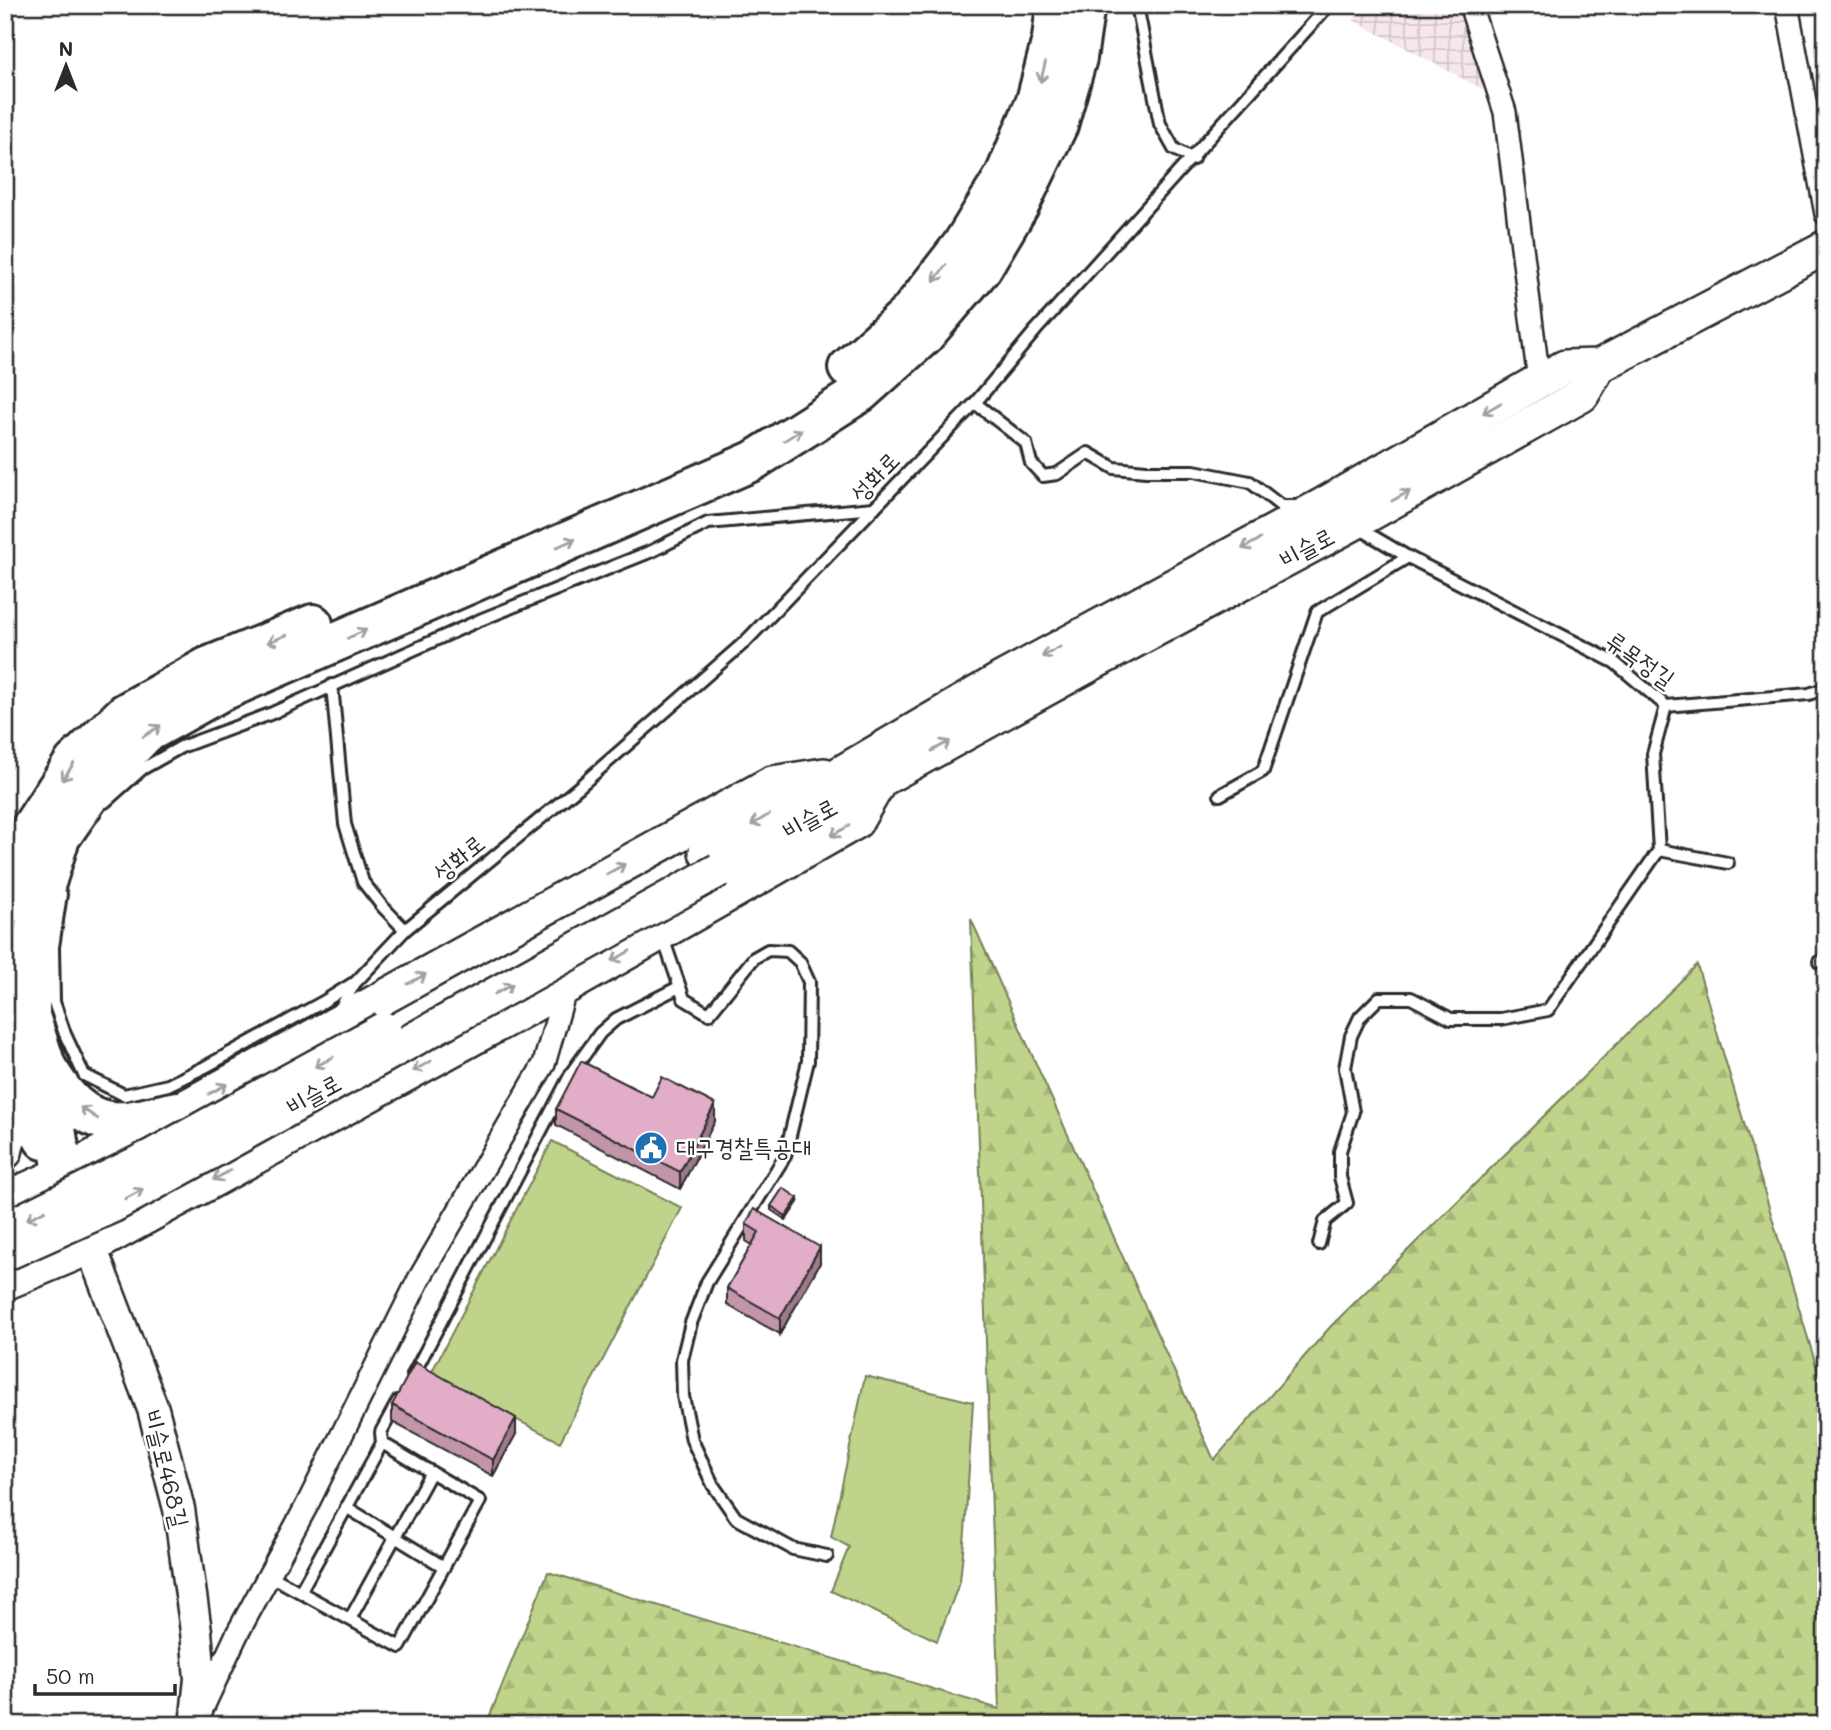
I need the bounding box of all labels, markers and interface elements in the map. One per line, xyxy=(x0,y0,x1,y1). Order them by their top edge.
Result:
north arrow xyxy=(32,32,102,102)
text: N xyxy=(59,36,73,61)
one-way arrow xyxy=(1036,60,1049,83)
one-way arrow xyxy=(933,263,948,282)
one-way arrow xyxy=(1482,402,1503,415)
one-way arrow xyxy=(783,428,803,442)
street label: 성화로 xyxy=(843,444,905,508)
one-way arrow xyxy=(1391,489,1411,503)
street label: 비슬로 xyxy=(1273,519,1339,574)
one-way arrow xyxy=(554,536,576,549)
one-way arrow xyxy=(1242,537,1262,551)
street label: 류목정길 xyxy=(1600,624,1681,694)
one-way arrow xyxy=(346,627,367,640)
one-way arrow xyxy=(267,633,289,646)
one-way arrow xyxy=(1042,646,1062,660)
one-way arrow xyxy=(142,724,161,739)
one-way arrow xyxy=(931,739,951,753)
one-way arrow xyxy=(61,762,75,781)
street label: 비슬로 xyxy=(776,790,842,845)
one-way arrow xyxy=(750,813,770,827)
one-way arrow xyxy=(830,824,850,838)
street label: 성화로 xyxy=(426,827,490,887)
one-way arrow xyxy=(606,862,626,876)
one-way arrow xyxy=(611,949,631,963)
one-way arrow xyxy=(407,972,427,986)
one-way arrow xyxy=(493,982,514,995)
one-way arrow xyxy=(314,1056,335,1070)
one-way arrow xyxy=(412,1060,433,1073)
street label: 비슬로 xyxy=(280,1066,346,1121)
one-way arrow xyxy=(207,1082,228,1095)
one-way arrow xyxy=(80,1106,99,1121)
public building icon: 대구경찰특공대 xyxy=(632,1129,670,1167)
place label: 대구경찰특공대 xyxy=(676,1131,811,1162)
one-way arrow xyxy=(212,1169,233,1182)
one-way arrow xyxy=(123,1187,143,1201)
one-way arrow xyxy=(26,1208,47,1222)
street label: 비슬로468길 xyxy=(138,1406,197,1531)
scale bar xyxy=(35,1653,175,1697)
text: 50 m xyxy=(46,1662,95,1689)

